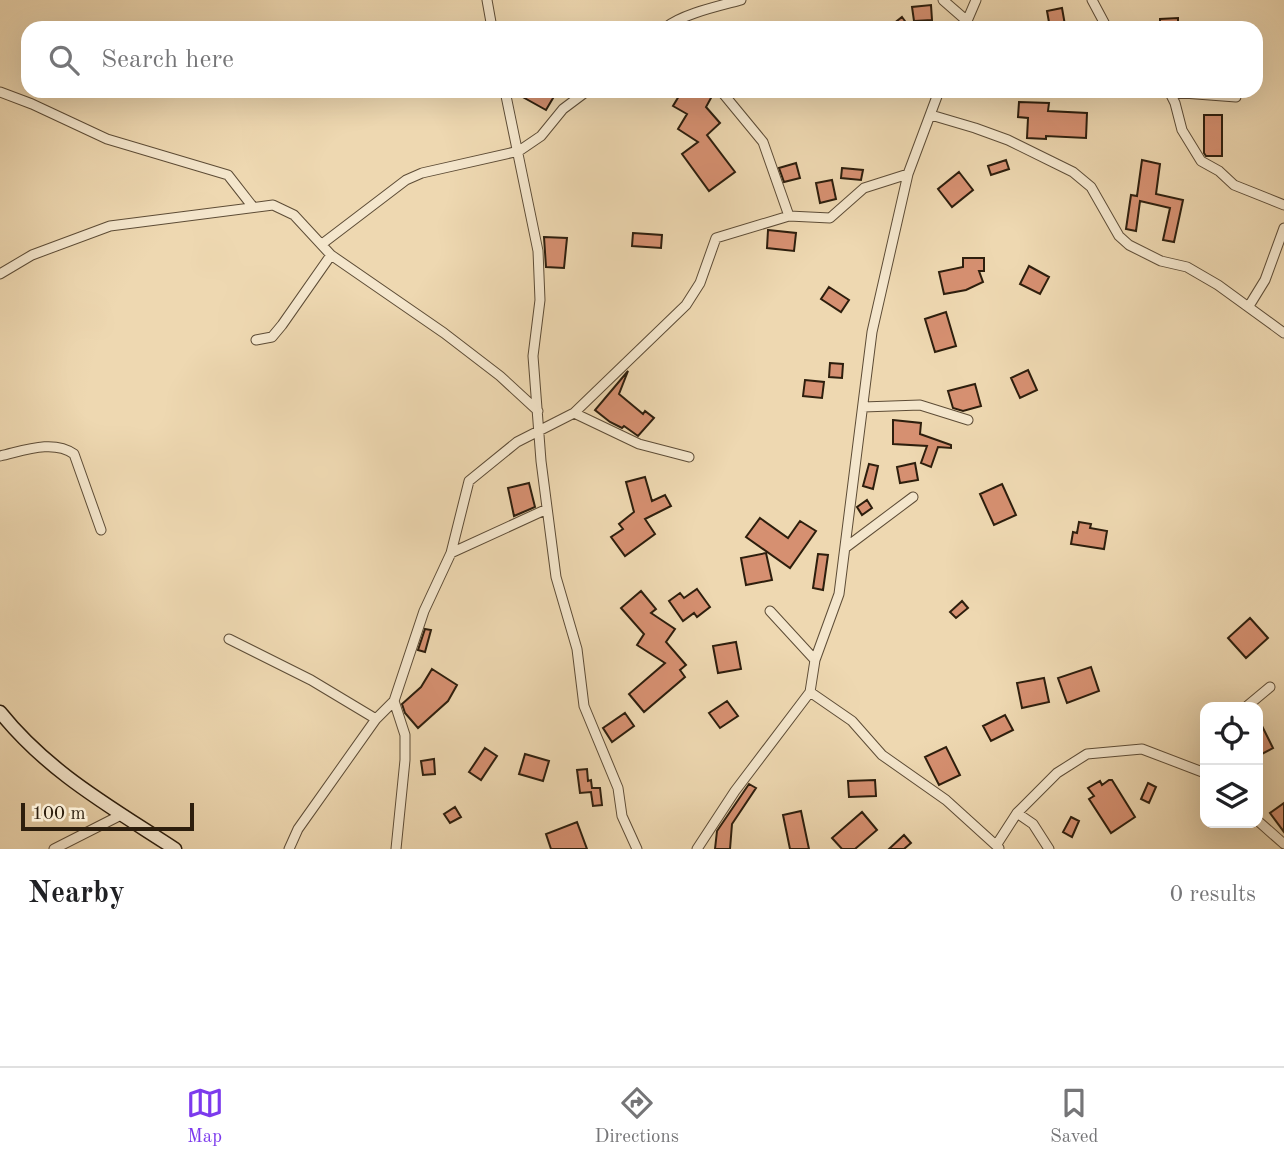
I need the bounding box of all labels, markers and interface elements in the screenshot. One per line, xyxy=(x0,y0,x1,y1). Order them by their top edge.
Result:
search box xyxy=(21,21,1263,98)
icon: search xyxy=(45,41,83,79)
text: Search here xyxy=(101,47,234,73)
map controls xyxy=(1200,702,1263,828)
button: locate xyxy=(1200,702,1263,765)
button: layers xyxy=(1200,765,1263,828)
scale bar xyxy=(21,800,194,832)
text: 100 m xyxy=(32,805,85,824)
text: Nearby xyxy=(28,879,125,909)
text: 0 results xyxy=(1170,883,1256,906)
tab: Map xyxy=(186,1084,224,1149)
tab: Directions xyxy=(595,1084,679,1149)
tab: Saved xyxy=(1050,1084,1098,1149)

